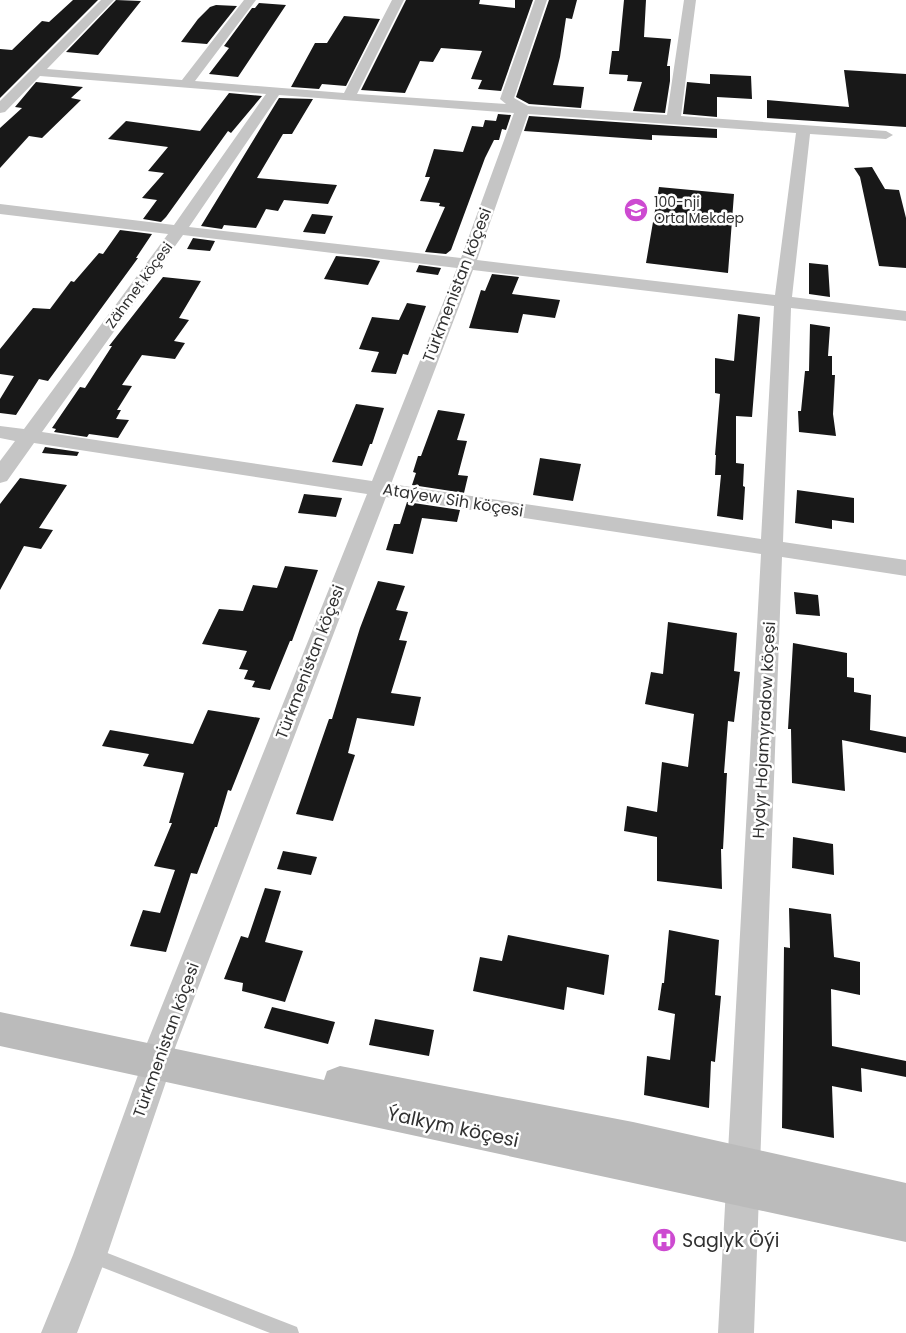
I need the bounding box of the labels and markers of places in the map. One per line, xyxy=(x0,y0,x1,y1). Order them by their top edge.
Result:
place label: 100-nji Orta Mekdep xyxy=(654,192,744,228)
school or university icon: 100-nji Orta Mekdep xyxy=(623,197,649,223)
hospital icon: Saglyk Öýi xyxy=(651,1227,677,1253)
place label: Saglyk Öýi xyxy=(682,1227,779,1254)

